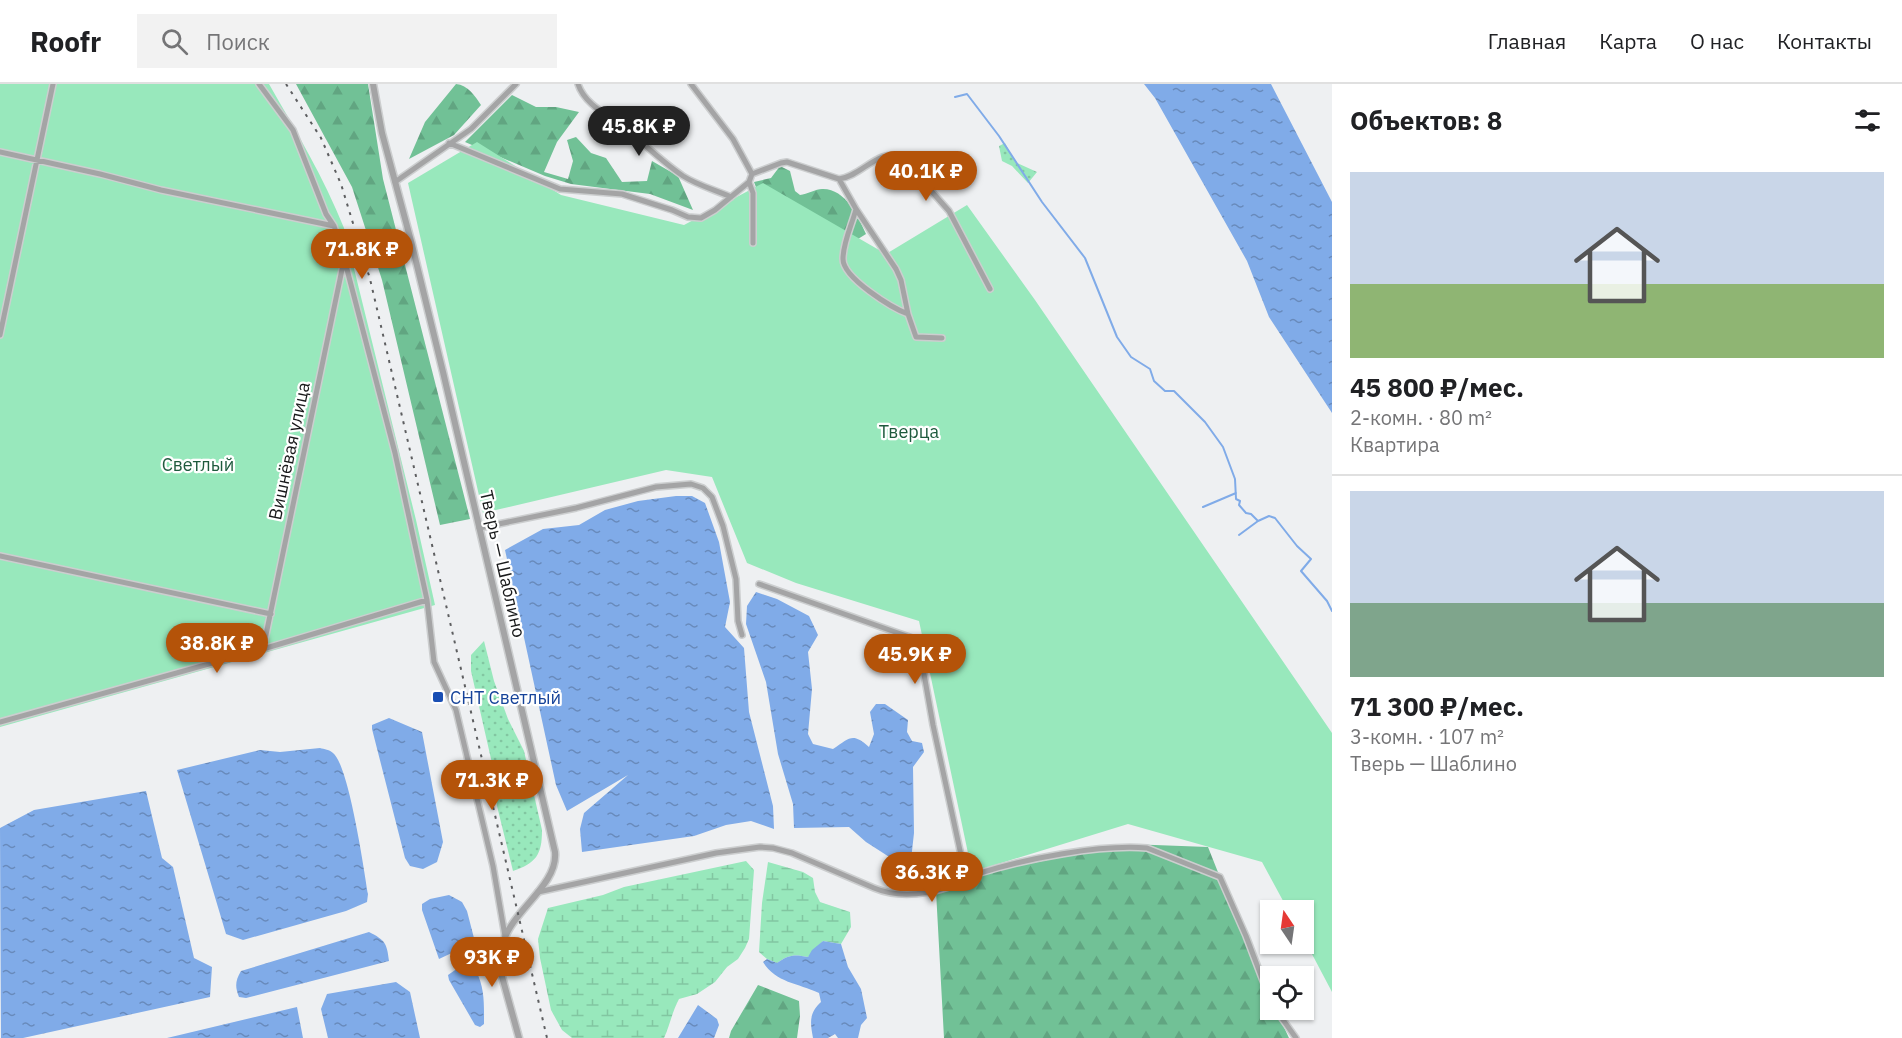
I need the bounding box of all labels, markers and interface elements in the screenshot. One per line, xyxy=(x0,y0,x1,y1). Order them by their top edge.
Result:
search box xyxy=(137,14,557,68)
text: Roofr xyxy=(30,23,101,60)
icon: search xyxy=(158,25,191,58)
text: Поиск xyxy=(206,27,270,56)
text: Главная xyxy=(1488,27,1566,55)
text: Карта xyxy=(1599,27,1657,55)
text: О нас xyxy=(1690,27,1744,55)
text: Контакты xyxy=(1777,27,1872,55)
text: Объектов: 8 xyxy=(1350,103,1502,137)
icon: filters xyxy=(1851,104,1884,137)
pin: 45.8K ₽ xyxy=(584,106,694,157)
text: 45.8K ₽ xyxy=(602,112,676,139)
pin: 40.1K ₽ xyxy=(871,151,981,202)
text: 40.1K ₽ xyxy=(889,157,963,184)
icon: home xyxy=(1563,211,1671,319)
pin: 71.8K ₽ xyxy=(307,229,417,280)
text: 71.8K ₽ xyxy=(325,235,399,262)
text: 45 800 ₽/мес. xyxy=(1350,370,1524,404)
street label: Вишнёвая улица xyxy=(263,380,315,522)
text: 2-комн. · 80 m² xyxy=(1350,404,1492,431)
park label: Тверца xyxy=(879,420,940,443)
text: Квартира xyxy=(1350,431,1440,458)
park label: Светлый xyxy=(162,453,234,476)
street label: Тверь — Шаблино xyxy=(475,488,531,640)
icon: home xyxy=(1563,530,1671,638)
pin: 38.8K ₽ xyxy=(162,623,272,674)
text: 38.8K ₽ xyxy=(180,629,254,656)
pin: 45.9K ₽ xyxy=(860,634,970,685)
text: 45.9K ₽ xyxy=(878,640,952,667)
place label: СНТ Светлый xyxy=(450,686,561,709)
text: 71 300 ₽/мес. xyxy=(1350,689,1524,723)
marker: СНТ Светлый xyxy=(431,690,445,704)
text: 3-комн. · 107 m² xyxy=(1350,723,1504,750)
text: Тверь — Шаблино xyxy=(1350,750,1517,777)
pin: 71.3K ₽ xyxy=(437,760,547,811)
text: 71.3K ₽ xyxy=(455,766,529,793)
pin: 36.3K ₽ xyxy=(877,852,987,903)
text: 36.3K ₽ xyxy=(895,858,969,885)
north arrow xyxy=(1260,900,1314,954)
map controls xyxy=(1260,900,1314,1020)
pin: 93K ₽ xyxy=(450,937,534,988)
text: 93K ₽ xyxy=(464,943,520,970)
button: locate xyxy=(1260,966,1314,1020)

